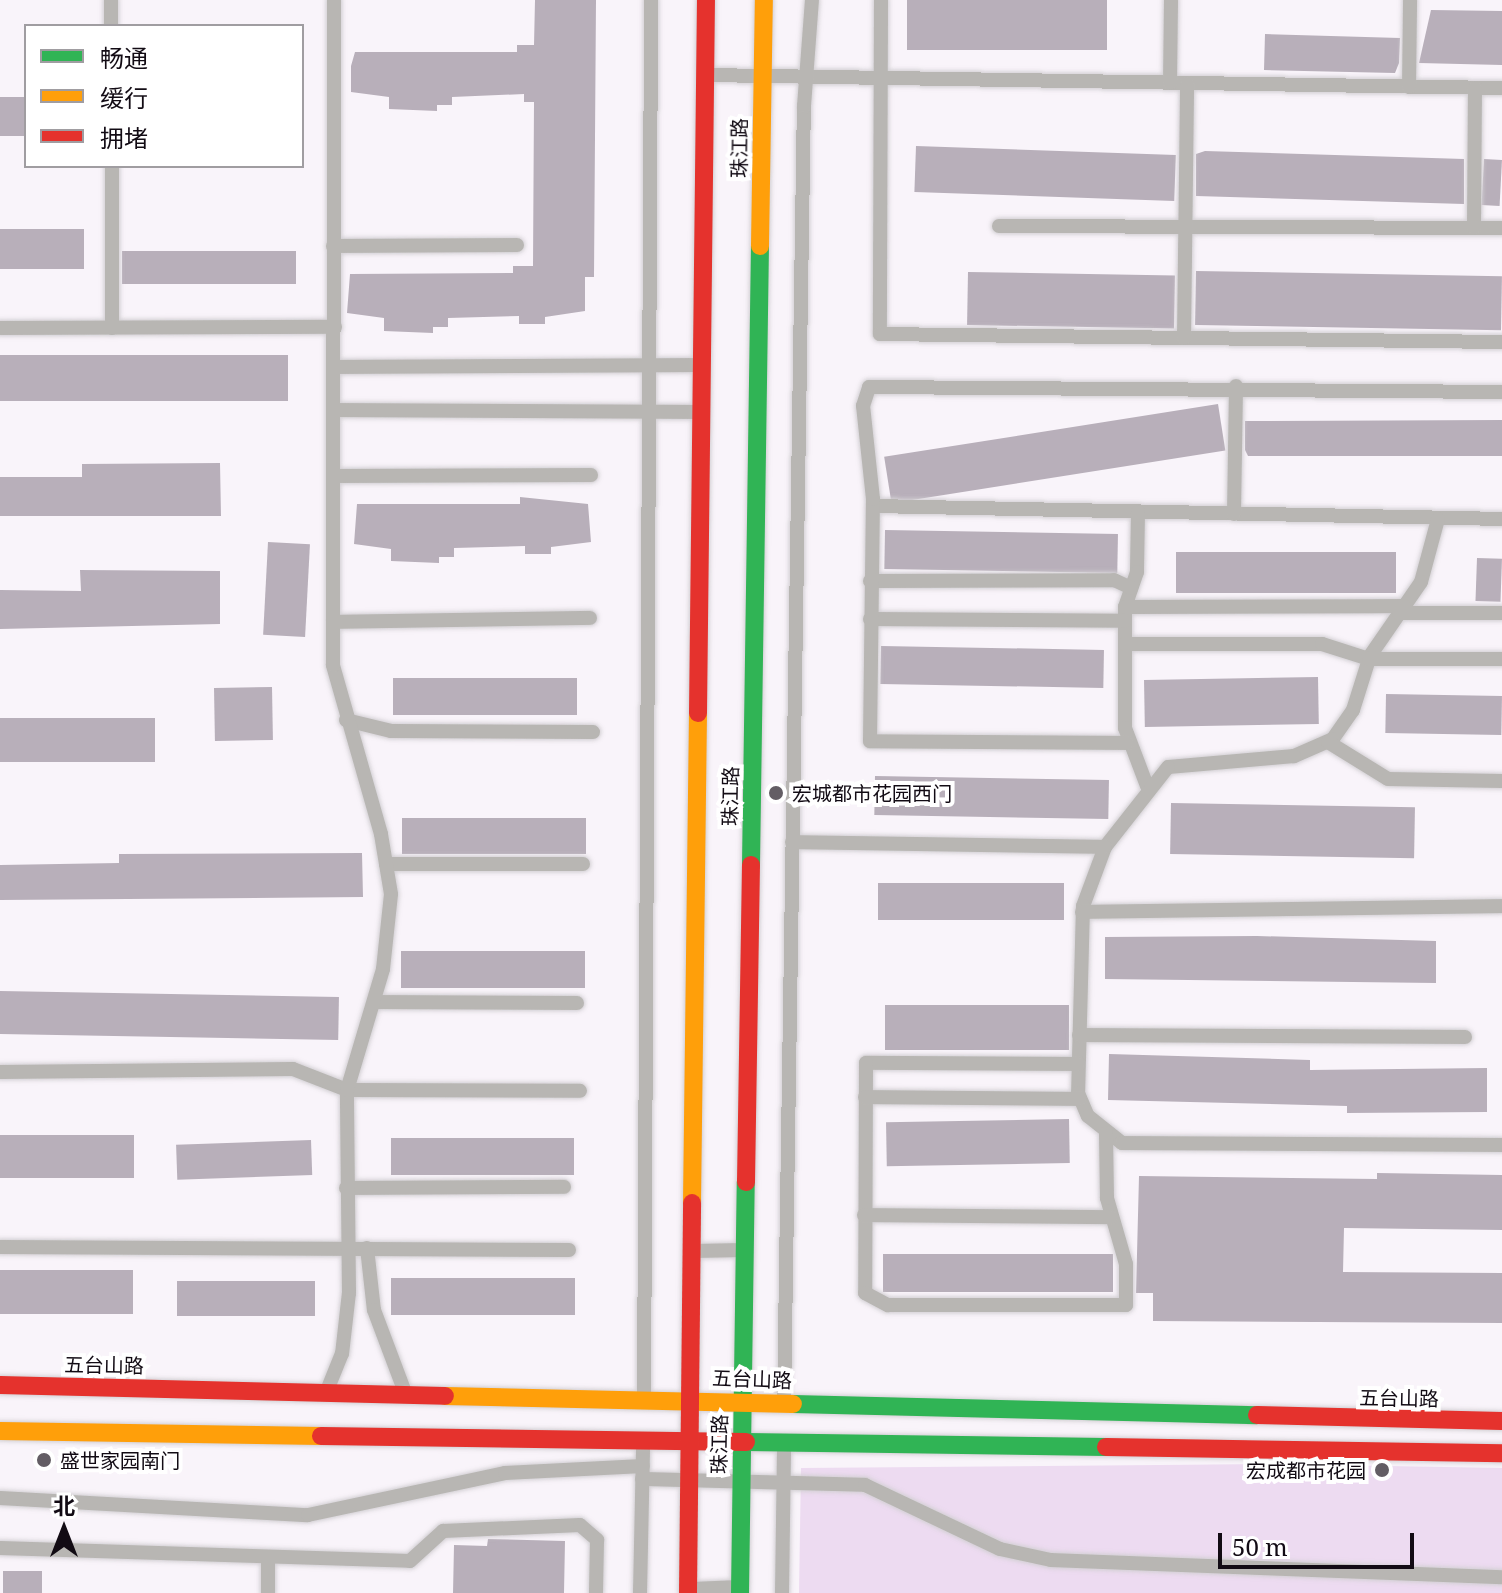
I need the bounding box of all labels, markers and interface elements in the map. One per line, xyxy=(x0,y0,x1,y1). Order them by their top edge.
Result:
legend xyxy=(24,24,304,168)
text: 畅通 xyxy=(100,41,148,74)
text: 缓行 xyxy=(100,81,148,114)
street label: 珠江路 xyxy=(726,118,752,178)
text: 拥堵 xyxy=(100,121,148,154)
street label: 珠江路 xyxy=(717,766,743,826)
place label: 宏城都市花园西门 xyxy=(792,781,952,805)
marker: 宏城都市花园西门 xyxy=(767,784,785,802)
street label: 五台山路 xyxy=(64,1352,144,1378)
street label: 五台山路 xyxy=(712,1366,792,1392)
street label: 五台山路 xyxy=(1359,1385,1439,1411)
street label: 珠江路 xyxy=(706,1414,732,1474)
place label: 盛世家园南门 xyxy=(60,1448,180,1472)
marker: 盛世家园南门 xyxy=(35,1451,53,1469)
place label: 宏成都市花园 xyxy=(1246,1458,1366,1482)
marker: 宏成都市花园 xyxy=(1373,1461,1391,1479)
north arrow xyxy=(24,1489,104,1569)
text: 北 xyxy=(53,1490,75,1520)
scale bar xyxy=(1222,1517,1418,1567)
text: 50 m xyxy=(1232,1530,1288,1563)

